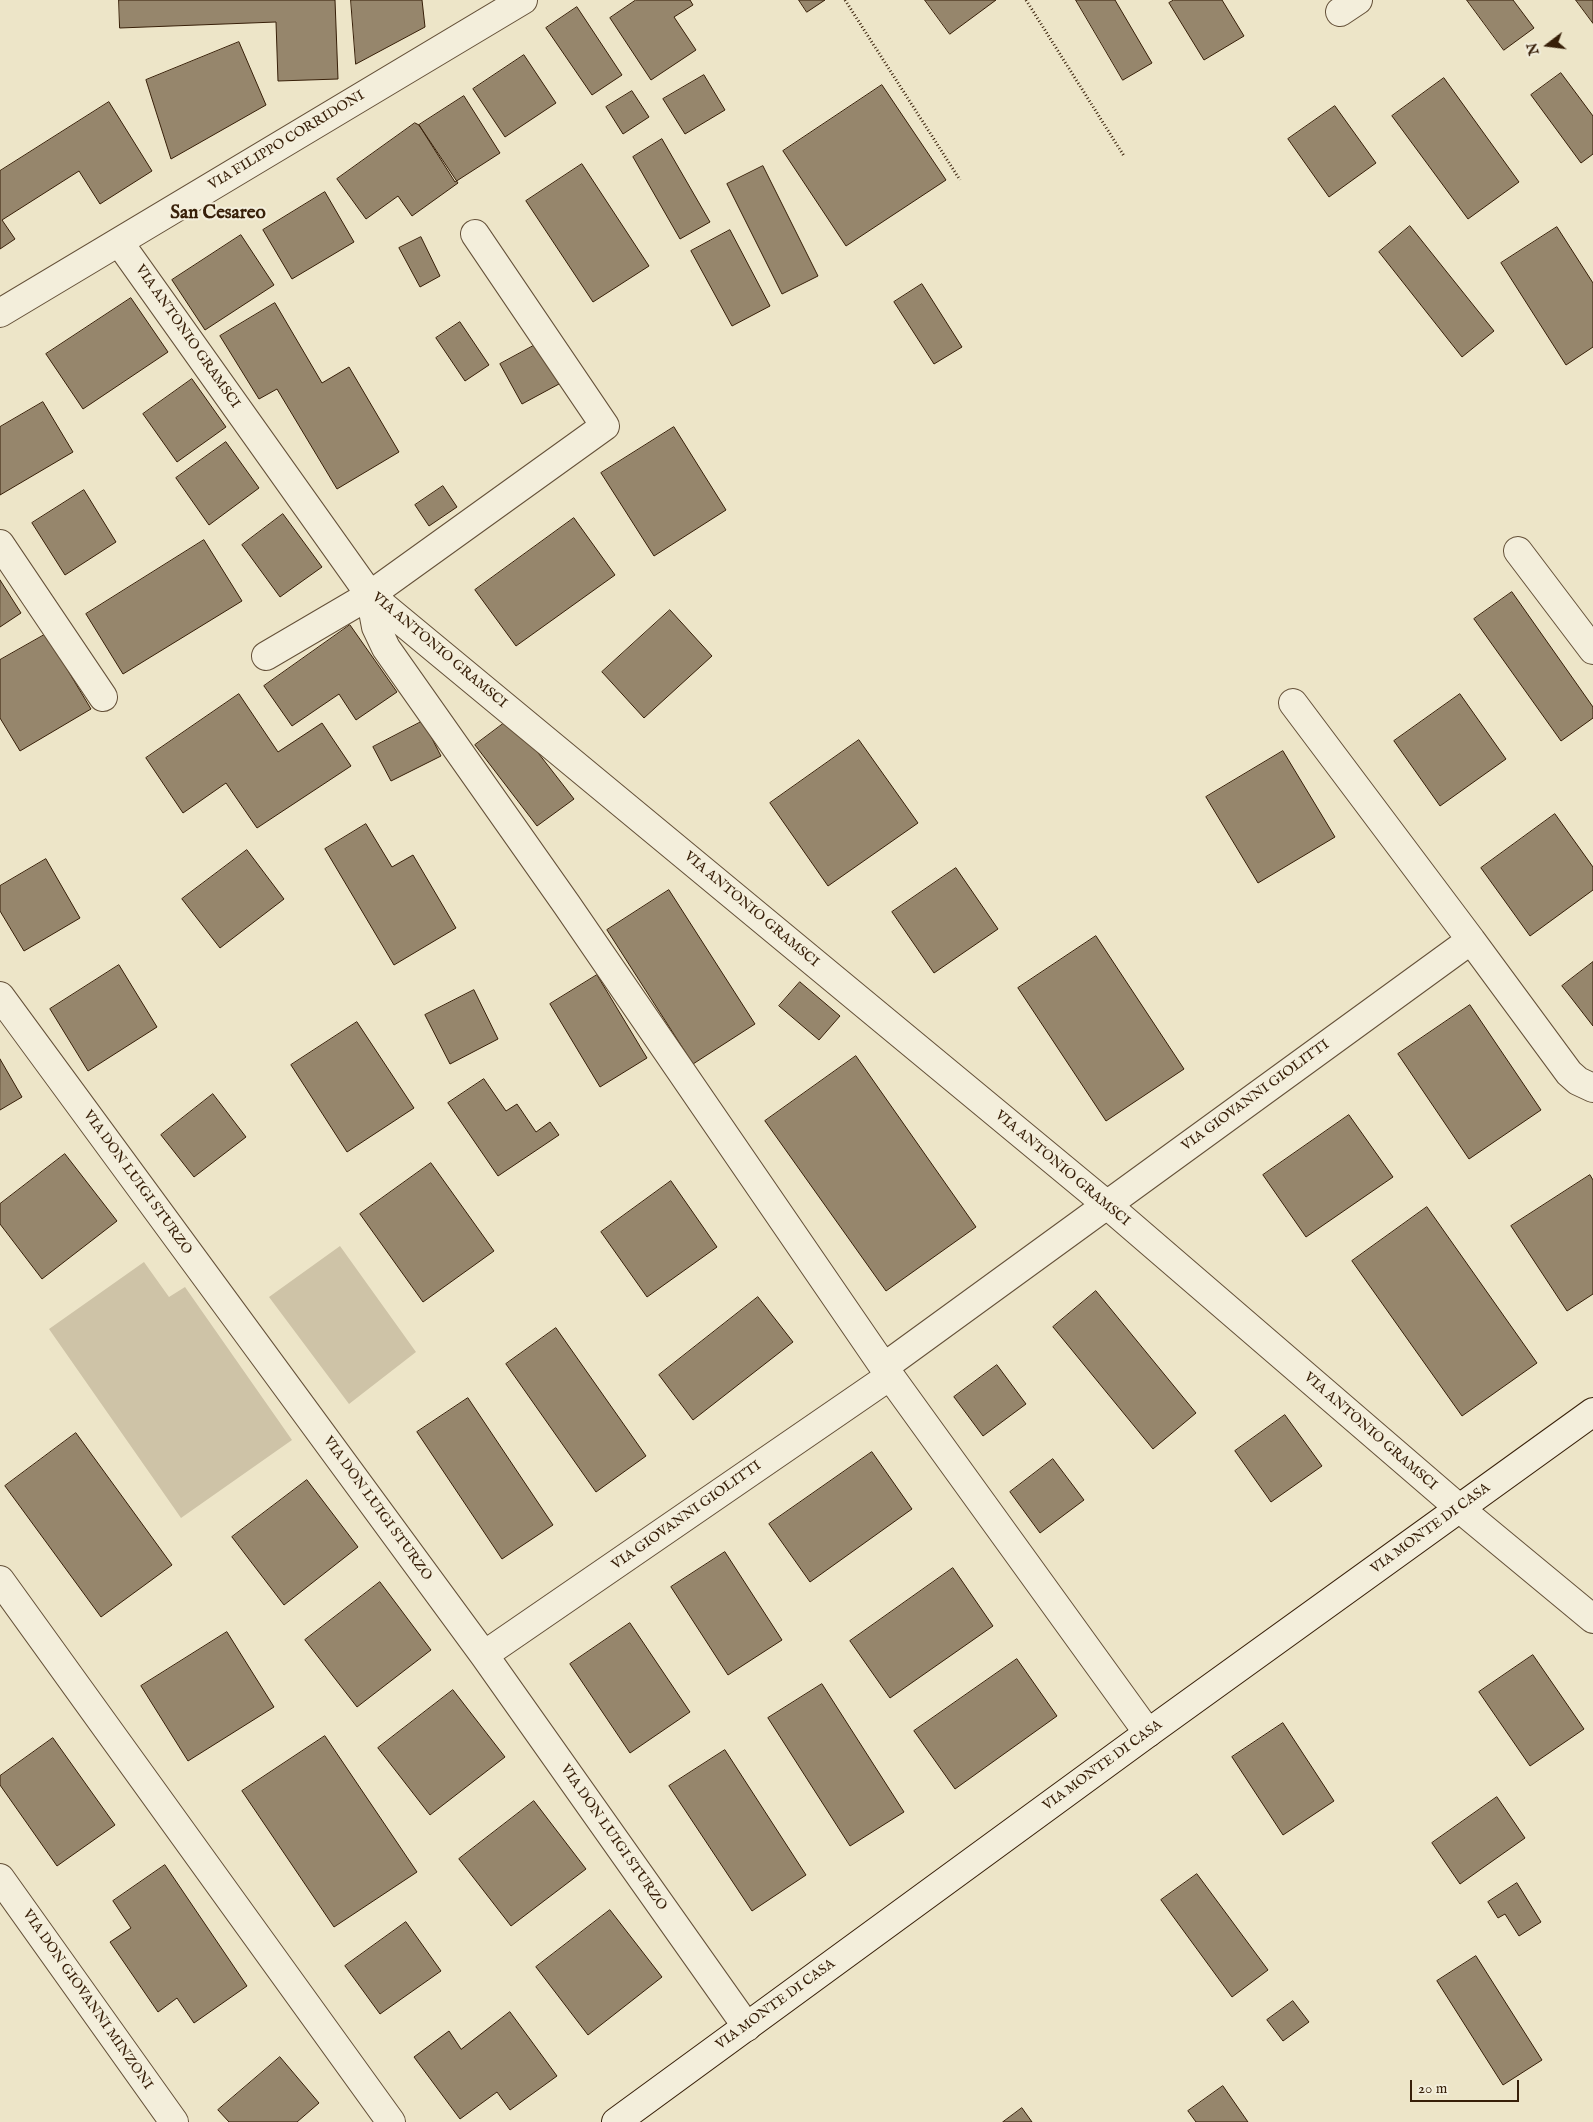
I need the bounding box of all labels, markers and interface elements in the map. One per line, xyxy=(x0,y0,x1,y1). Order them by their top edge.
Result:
north arrow xyxy=(1523,20,1573,70)
text: N xyxy=(1523,41,1544,57)
street label: VIA FILIPPO CORRIDONI xyxy=(206,88,368,194)
district label: San Cesareo xyxy=(170,203,266,225)
street label: VIA ANTONIO GRAMSCI xyxy=(131,262,243,412)
street label: VIA ANTONIO GRAMSCI xyxy=(368,590,510,712)
street label: VIA ANTONIO GRAMSCI xyxy=(680,849,822,971)
street label: VIA GIOVANNI GIOLITTI xyxy=(1179,1037,1333,1155)
street label: VIA DON LUIGI STURZO xyxy=(79,1108,195,1258)
street label: VIA ANTONIO GRAMSCI xyxy=(991,1108,1133,1230)
street label: VIA ANTONIO GRAMSCI xyxy=(1300,1370,1440,1494)
street label: VIA DON LUIGI STURZO xyxy=(319,1434,435,1584)
street label: VIA GIOVANNI GIOLITTI xyxy=(609,1458,765,1574)
street label: VIA MONTE DI CASA xyxy=(1368,1480,1494,1578)
street label: VIA MONTE DI CASA xyxy=(1040,1717,1166,1815)
street label: VIA DON LUIGI STURZO xyxy=(556,1762,670,1914)
street label: VIA DON GIOVANNI MINZONI xyxy=(18,1907,156,2093)
street label: VIA MONTE DI CASA xyxy=(713,1956,839,2054)
scale bar xyxy=(1413,2070,1522,2102)
text: 20 m xyxy=(1418,2079,1447,2098)

